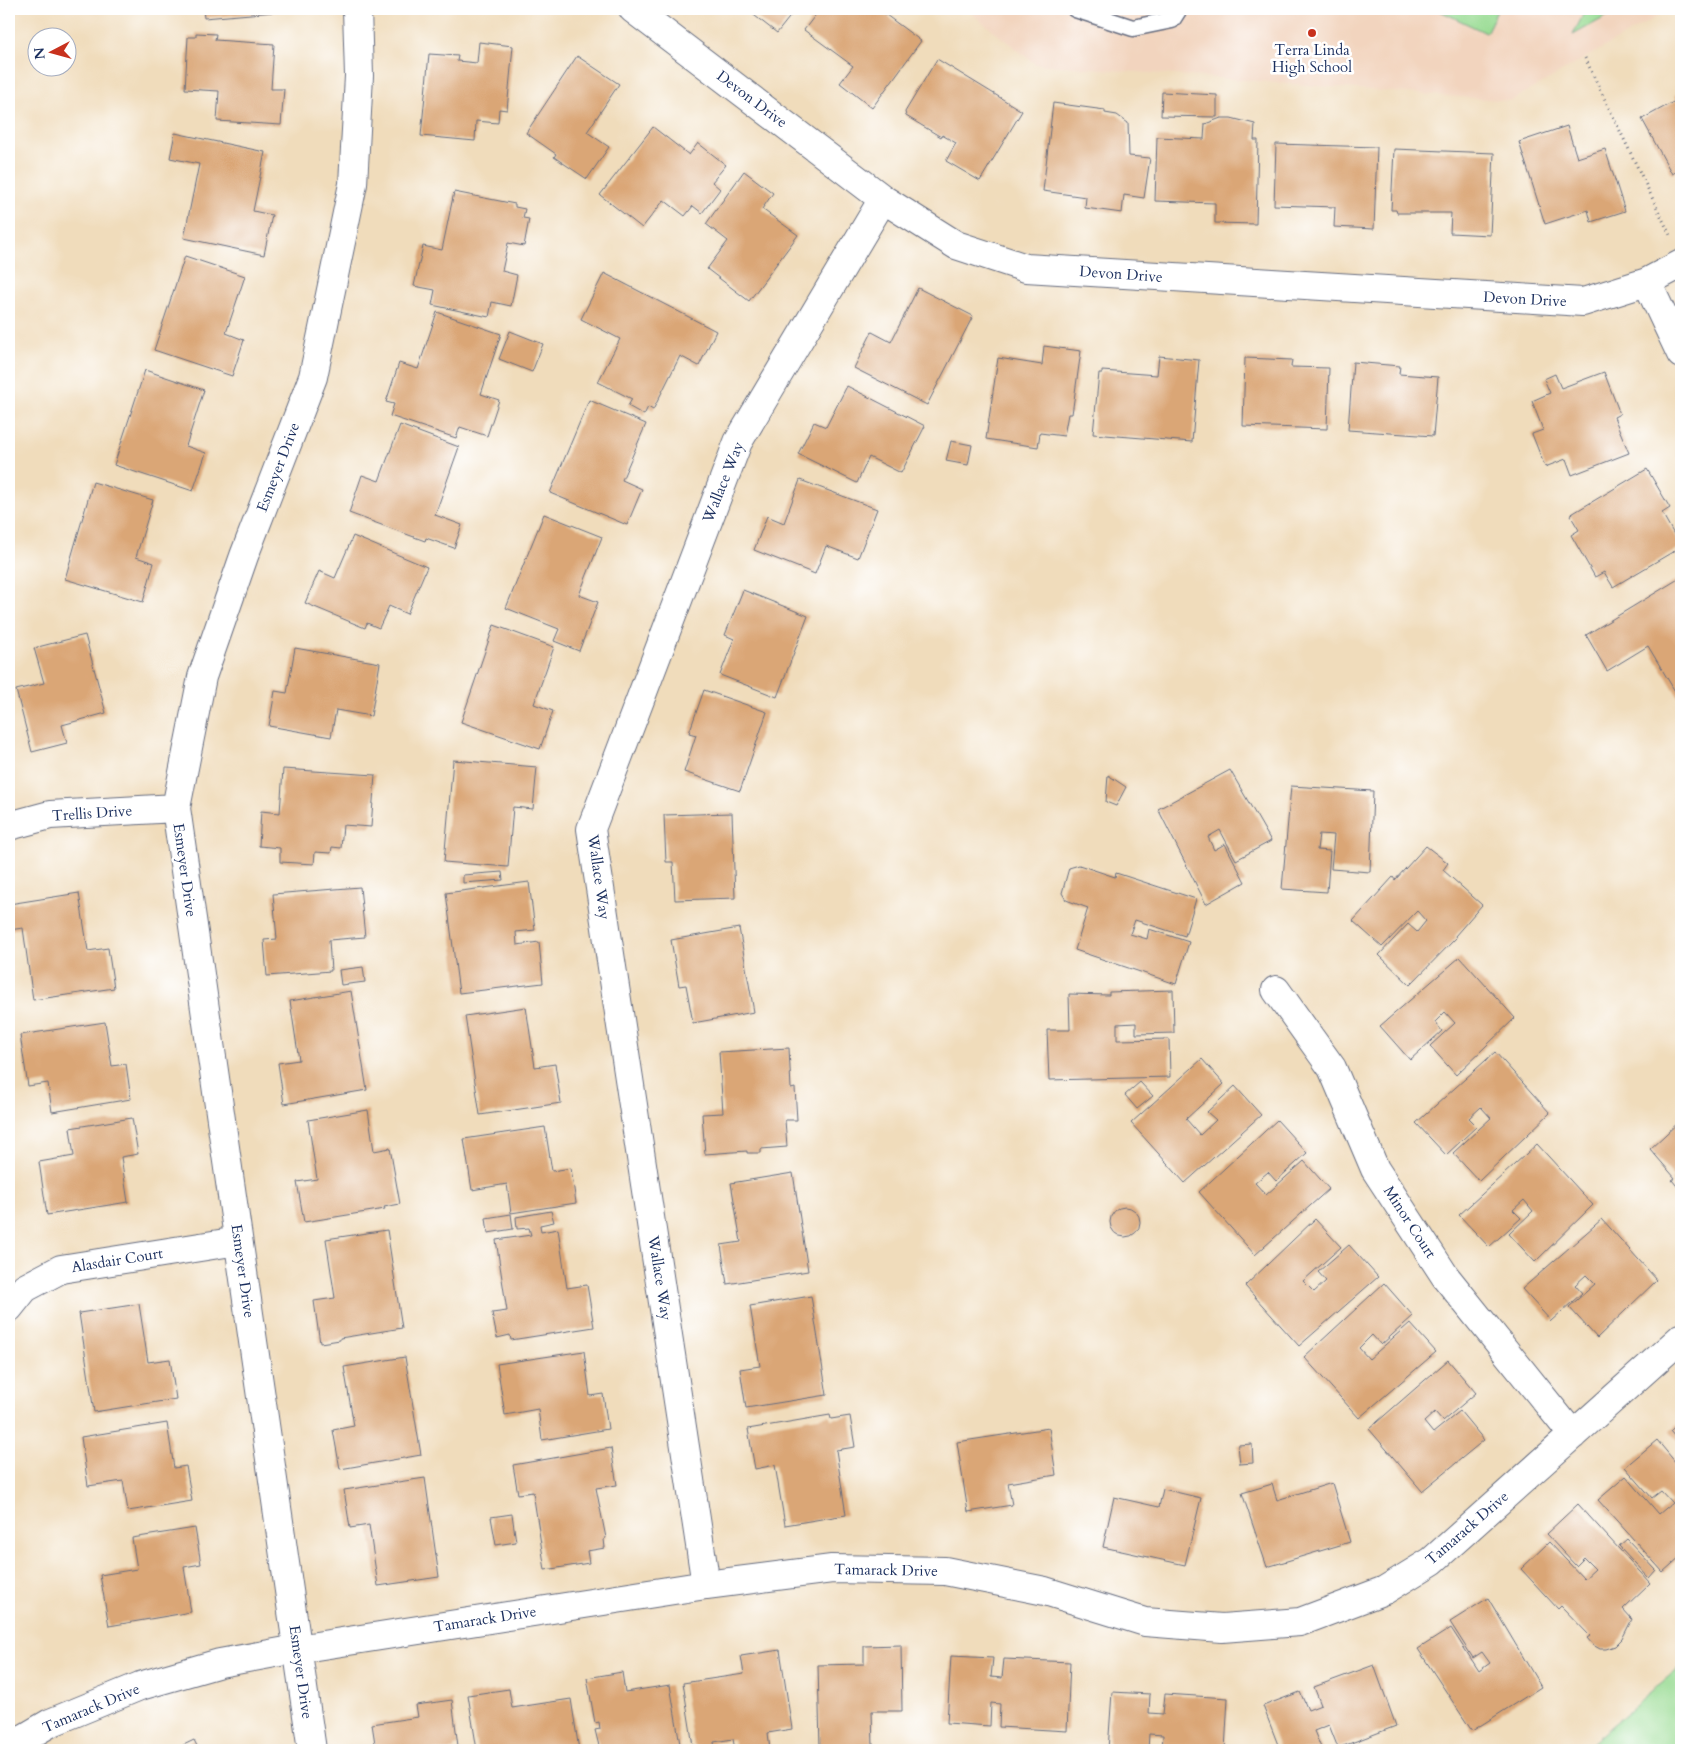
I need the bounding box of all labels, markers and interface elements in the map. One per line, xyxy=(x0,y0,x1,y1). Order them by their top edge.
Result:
marker: Terra Linda High School xyxy=(1306,27,1318,39)
north arrow xyxy=(28,28,78,78)
place label: Terra Linda High School xyxy=(1272,40,1352,77)
text: N xyxy=(29,46,50,60)
street label: Devon Drive xyxy=(713,66,792,132)
street label: Devon Drive xyxy=(1079,261,1164,287)
street label: Devon Drive xyxy=(1483,287,1567,311)
street label: Esmeyer Drive xyxy=(252,419,304,515)
street label: Wallace Way xyxy=(697,438,748,526)
street label: Trellis Drive xyxy=(51,800,133,826)
street label: Esmeyer Drive xyxy=(169,822,201,918)
street label: Wallace Way xyxy=(583,832,615,921)
street label: Minor Court xyxy=(1379,1182,1441,1262)
street label: Esmeyer Drive xyxy=(227,1223,259,1319)
street label: Wallace Way xyxy=(643,1233,677,1322)
street label: Alasdair Court xyxy=(70,1243,164,1277)
street label: Tamarack Drive xyxy=(1421,1486,1513,1570)
street label: Tamarack Drive xyxy=(834,1559,938,1581)
street label: Tamarack Drive xyxy=(432,1601,538,1637)
street label: Esmeyer Drive xyxy=(285,1624,317,1720)
street label: Tamarack Drive xyxy=(39,1678,143,1737)

